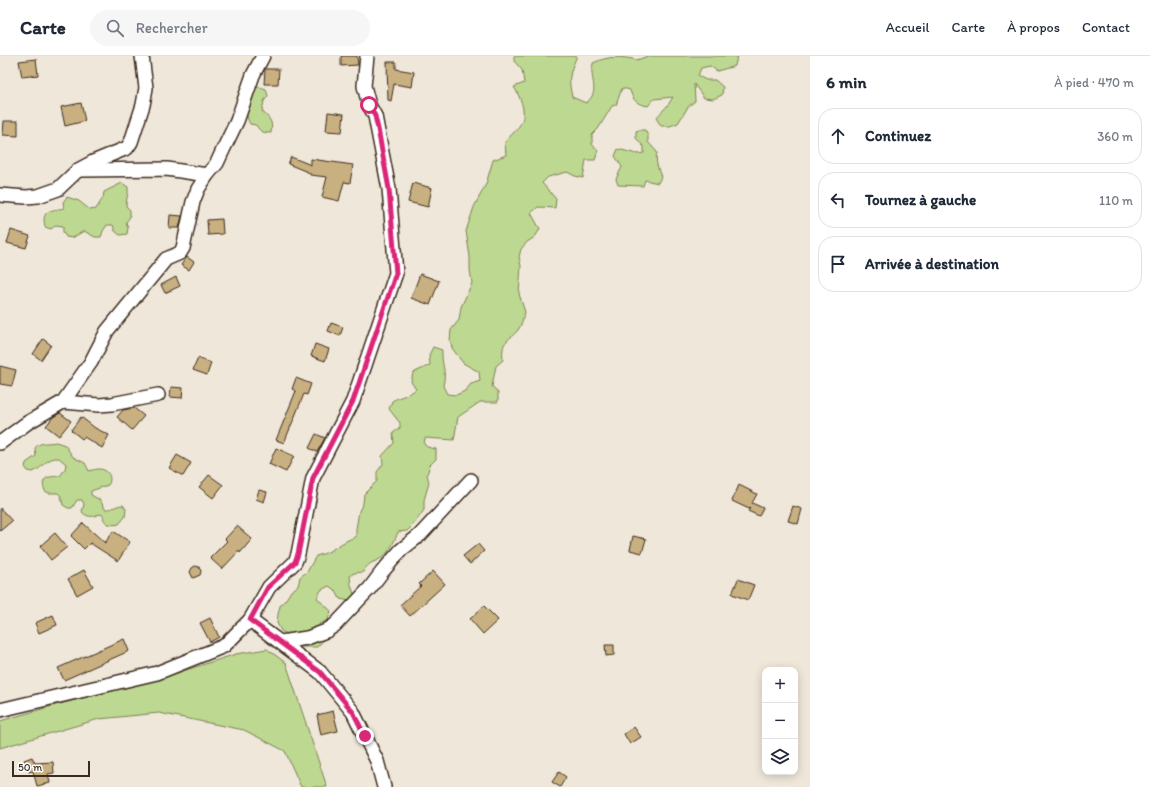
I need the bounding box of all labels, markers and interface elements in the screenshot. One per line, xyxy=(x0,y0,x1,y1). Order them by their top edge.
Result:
search box xyxy=(90,10,370,46)
text: Carte xyxy=(20,16,66,39)
icon: search xyxy=(104,17,126,39)
text: Rechercher xyxy=(136,19,208,37)
text: Accueil xyxy=(886,19,929,36)
text: Carte xyxy=(951,19,985,36)
text: À propos xyxy=(1007,19,1060,36)
text: Contact xyxy=(1082,19,1130,36)
text: 6 min xyxy=(826,72,867,92)
text: À pied · 470 m xyxy=(1054,75,1134,90)
route start xyxy=(360,96,378,114)
icon: ahead xyxy=(827,125,849,147)
text: Continuez xyxy=(865,127,931,145)
text: 360 m xyxy=(1097,129,1133,144)
icon: left xyxy=(827,189,849,211)
text: Tournez à gauche xyxy=(865,191,976,209)
text: 110 m xyxy=(1099,193,1133,208)
icon: arrive xyxy=(827,253,849,275)
text: Arrivée à destination xyxy=(865,255,999,273)
map controls xyxy=(762,667,798,775)
button: + xyxy=(762,667,798,703)
button: − xyxy=(762,703,798,739)
route end xyxy=(356,727,374,745)
button: layers xyxy=(762,739,798,775)
scale bar xyxy=(12,759,90,778)
text: 50 m xyxy=(18,761,42,774)

